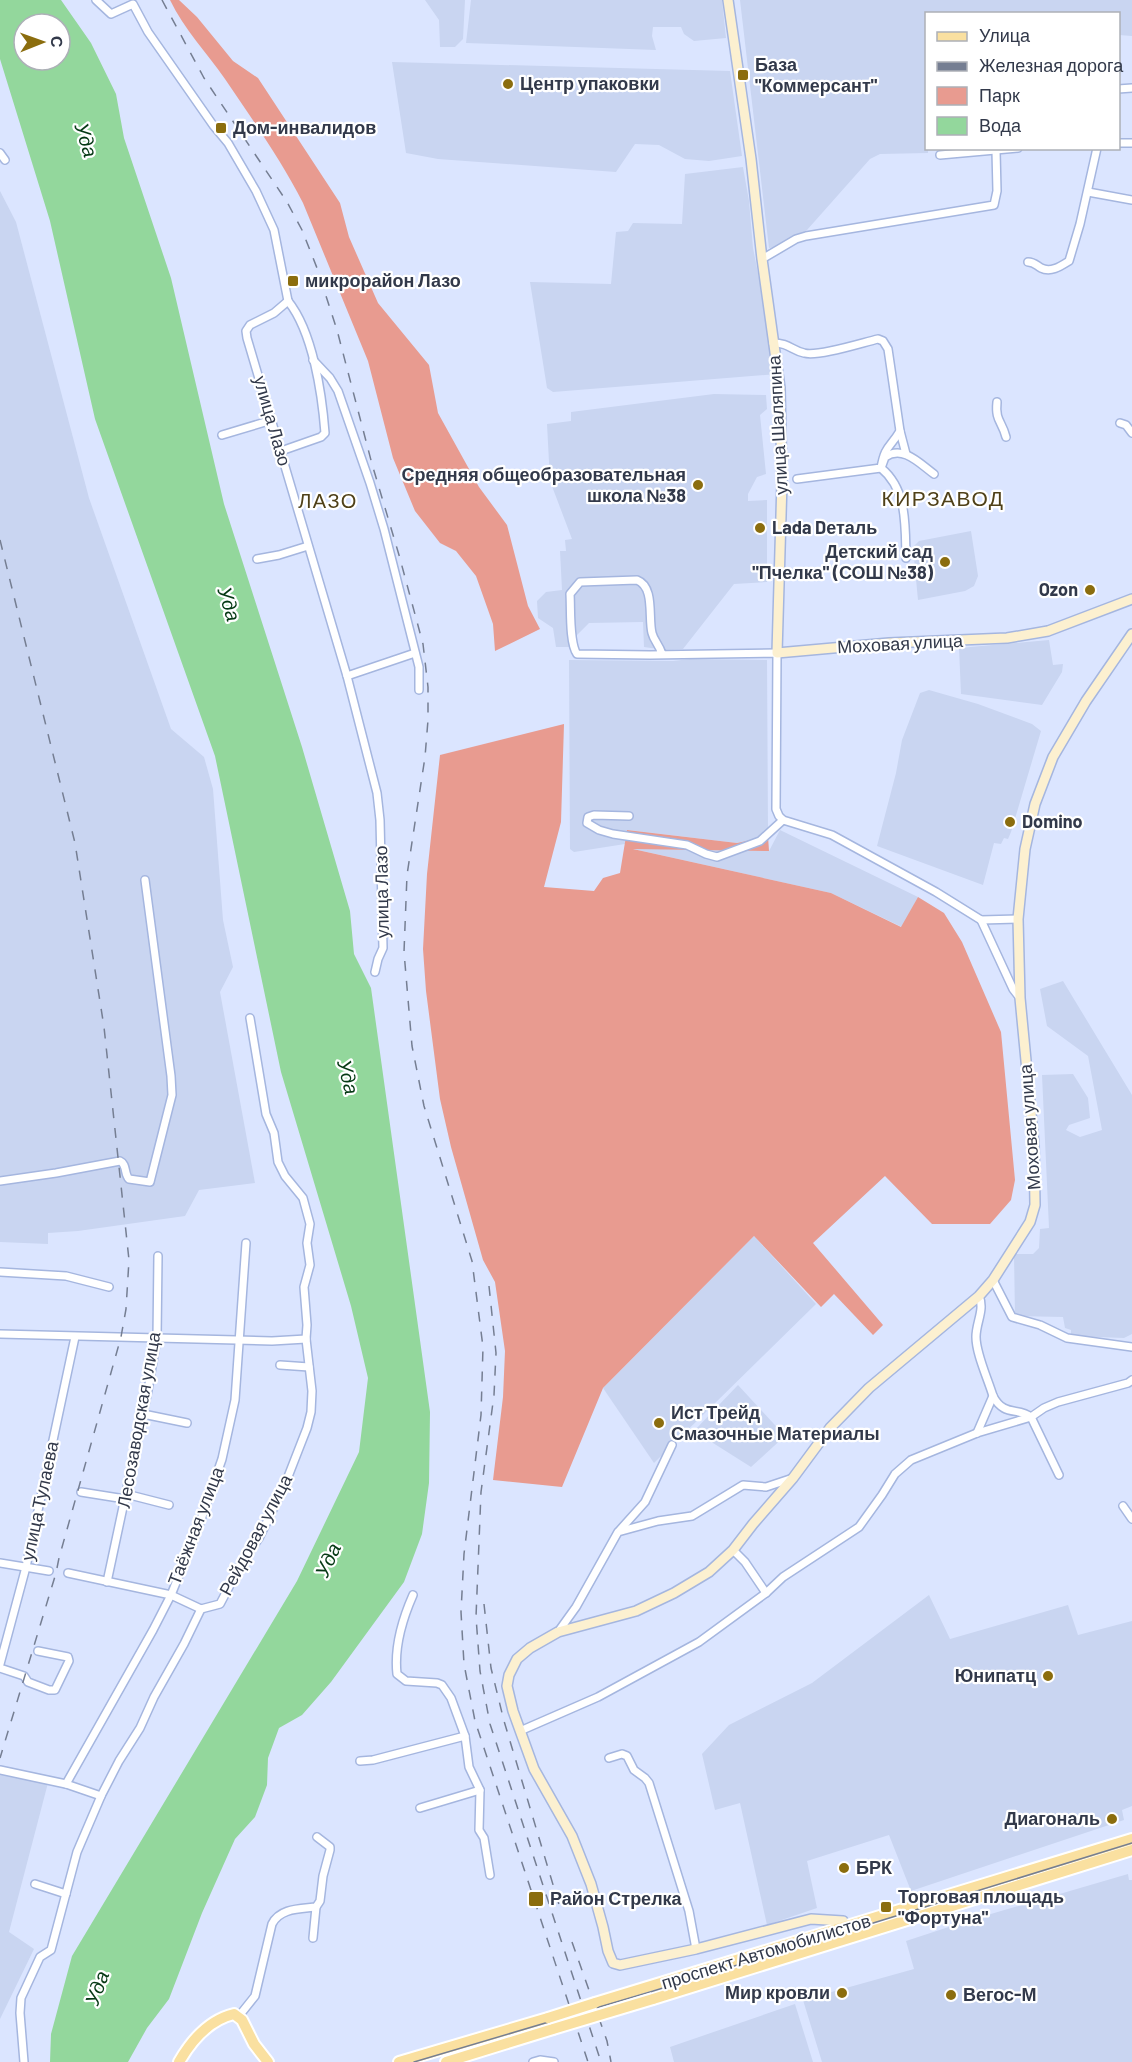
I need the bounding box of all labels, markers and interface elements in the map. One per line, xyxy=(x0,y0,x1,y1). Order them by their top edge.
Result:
north arrow xyxy=(12,12,72,72)
legend xyxy=(925,12,1120,150)
text: Улица xyxy=(979,24,1031,46)
text: С xyxy=(48,36,67,48)
place label: База "Коммерсант" xyxy=(755,53,878,96)
text: Железная дорога xyxy=(979,54,1124,76)
marker: База "Коммерсант" xyxy=(736,68,750,82)
place label: Центр упаковки xyxy=(520,72,659,94)
marker: Центр упаковки xyxy=(501,77,515,91)
text: Парк xyxy=(979,84,1020,106)
text: Вода xyxy=(979,114,1022,136)
place label: Дом-инвалидов xyxy=(233,116,376,138)
water label: Уда xyxy=(70,119,104,160)
marker: Дом-инвалидов xyxy=(214,121,228,135)
place label: микрорайон Лазо xyxy=(305,269,461,291)
marker: микрорайон Лазо xyxy=(286,274,300,288)
street label: улица Шаляпина xyxy=(762,354,792,495)
street label: улица Лазо xyxy=(250,373,296,468)
place label: Средняя общеобразовательная школа №38 xyxy=(401,463,686,506)
marker: Средняя общеобразовательная школа №38 xyxy=(691,478,705,492)
district label: КИРЗАВОД xyxy=(882,485,1004,510)
district label: ЛАЗО xyxy=(298,488,358,512)
place label: Lada Dеталь xyxy=(772,516,877,538)
marker: Lada Dеталь xyxy=(753,521,767,535)
place label: Детский сад "Пчелка" (СОШ №38) xyxy=(752,540,934,583)
marker: Детский сад "Пчелка" (СОШ №38) xyxy=(938,555,952,569)
place label: Ozon xyxy=(1039,578,1078,600)
water label: Уда xyxy=(213,583,247,624)
marker: Ozon xyxy=(1083,583,1097,597)
street label: Моховая улица xyxy=(836,629,964,657)
place label: Domino xyxy=(1022,810,1083,832)
marker: Domino xyxy=(1003,815,1017,829)
street label: улица Лазо xyxy=(369,845,393,939)
water label: Уда xyxy=(333,1056,365,1097)
street label: Моховая улица xyxy=(1014,1062,1044,1191)
street label: Лесозаводская улица xyxy=(112,1329,165,1510)
place label: Ист Трейд Смазочные Материалы xyxy=(671,1401,880,1444)
marker: Ист Трейд Смазочные Материалы xyxy=(652,1416,666,1430)
street label: улица Тулаева xyxy=(16,1438,63,1563)
street label: Таёжная улица xyxy=(162,1462,228,1588)
street label: Рейдовая улица xyxy=(214,1469,297,1599)
water label: Уда xyxy=(309,1539,345,1581)
place label: Юнипатц xyxy=(955,1664,1036,1686)
marker: Юнипатц xyxy=(1041,1669,1055,1683)
place label: Диагональ xyxy=(1004,1807,1100,1829)
marker: Диагональ xyxy=(1105,1812,1119,1826)
place label: БРК xyxy=(856,1856,893,1878)
marker: БРК xyxy=(837,1861,851,1875)
place label: Торговая площадь "Фортуна" xyxy=(898,1885,1064,1928)
place label: Район Стрелка xyxy=(550,1887,683,1909)
marker: Район Стрелка xyxy=(527,1890,545,1908)
marker: Торговая площадь "Фортуна" xyxy=(879,1900,893,1914)
street label: проспект Автомобилистов xyxy=(658,1909,873,1993)
water label: Уда xyxy=(78,1967,113,2009)
place label: Мир кровли xyxy=(725,1981,830,2003)
place label: Вегос-М xyxy=(963,1983,1036,2005)
marker: Мир кровли xyxy=(835,1986,849,2000)
marker: Вегос-М xyxy=(944,1988,958,2002)

